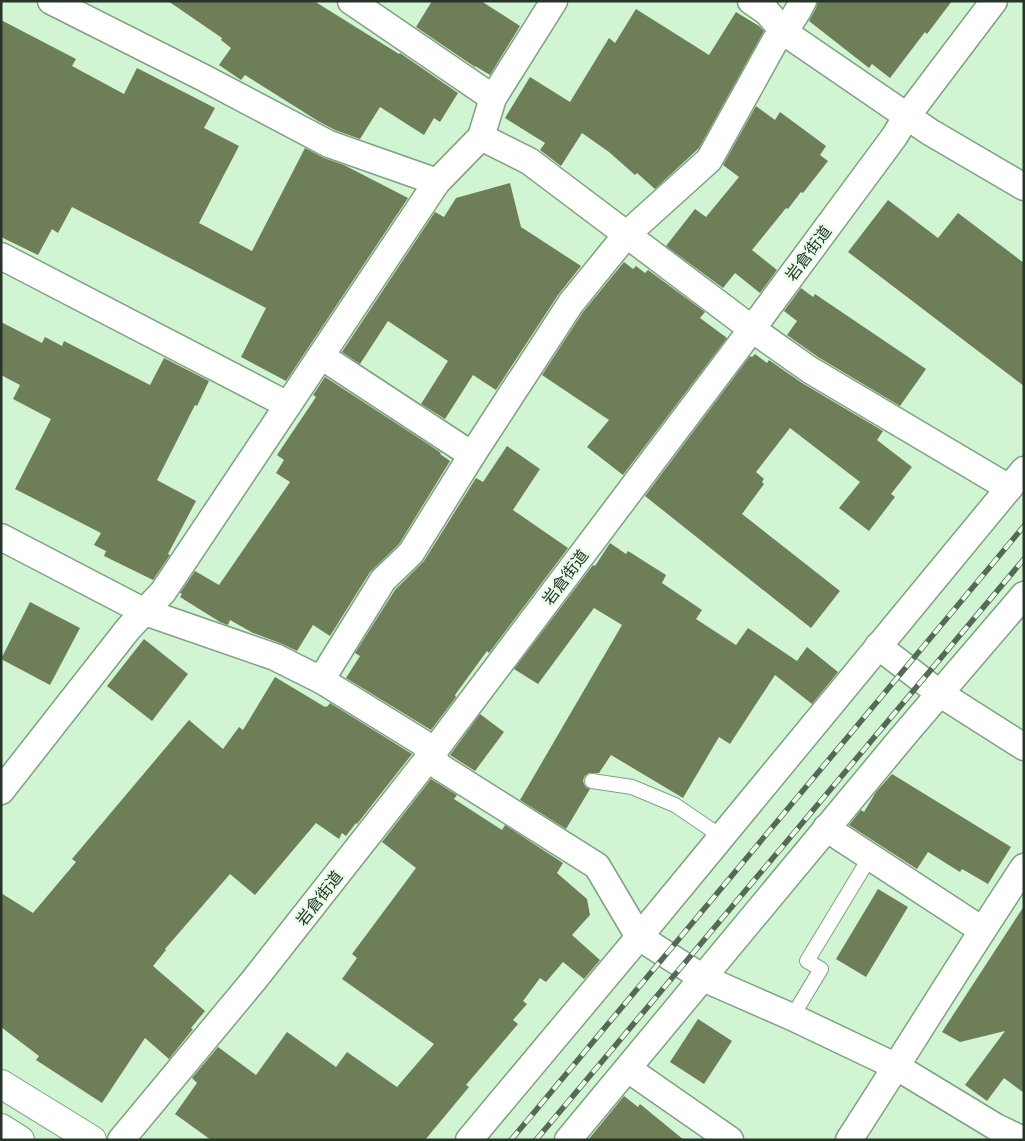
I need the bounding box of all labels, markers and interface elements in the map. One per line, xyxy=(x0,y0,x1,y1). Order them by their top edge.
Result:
street label: 岩倉街道 xyxy=(781,221,836,285)
street label: 岩倉街道 xyxy=(538,545,593,609)
street label: 岩倉街道 xyxy=(291,867,347,930)

